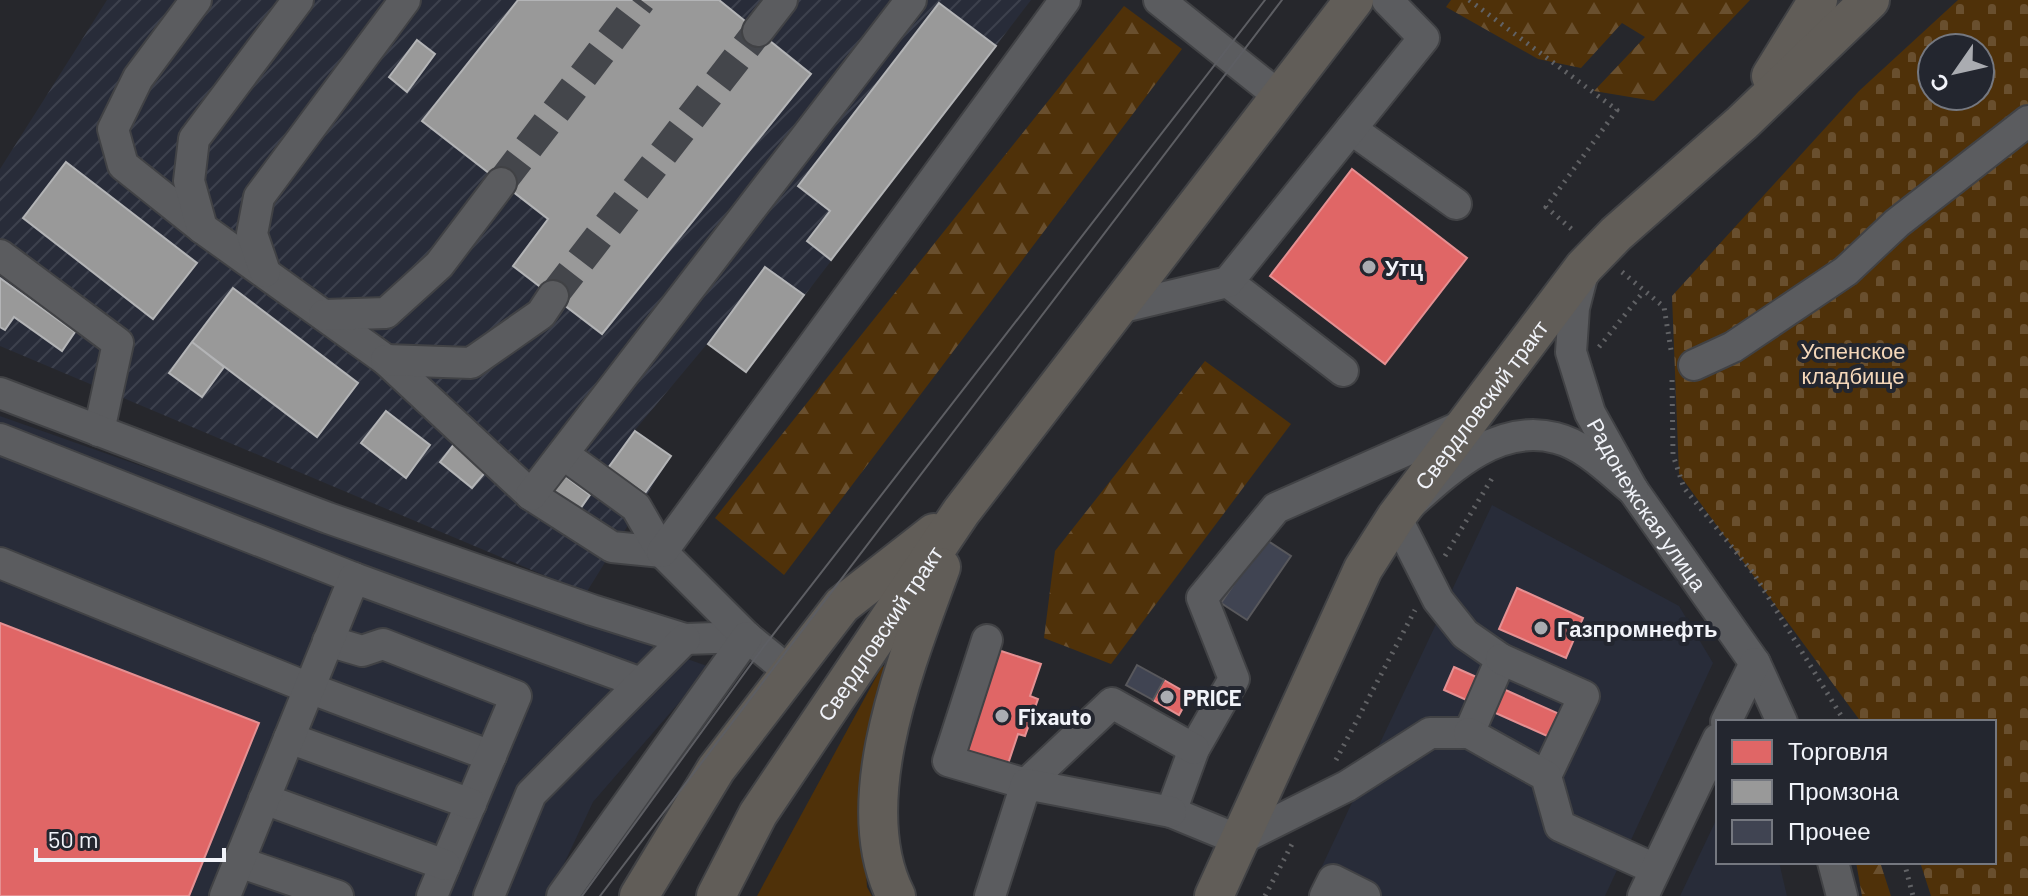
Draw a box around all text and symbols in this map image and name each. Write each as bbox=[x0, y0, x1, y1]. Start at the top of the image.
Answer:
north arrow bbox=[1916, 32, 1996, 112]
text: С bbox=[1923, 70, 1954, 98]
place label: Утц bbox=[1385, 254, 1423, 281]
marker: Утц bbox=[1360, 258, 1378, 276]
street label: Свердловский тракт bbox=[1409, 314, 1553, 494]
park label: Успенское кладбище bbox=[1800, 337, 1906, 389]
street label: Радонежская улица bbox=[1582, 413, 1713, 596]
street label: Свердловский тракт bbox=[812, 541, 948, 726]
place label: Газпромнефть bbox=[1557, 615, 1718, 642]
marker: Газпромнефть bbox=[1532, 619, 1550, 637]
place label: PRICE bbox=[1183, 684, 1242, 710]
marker: PRICE bbox=[1158, 688, 1176, 706]
place label: Fixauto bbox=[1018, 703, 1092, 729]
marker: Fixauto bbox=[993, 707, 1011, 725]
legend bbox=[1716, 720, 1996, 864]
text: Торговля bbox=[1788, 736, 1888, 765]
text: Промзона bbox=[1788, 776, 1900, 805]
scale bar bbox=[36, 812, 224, 862]
text: Прочее bbox=[1788, 816, 1871, 845]
text: 50 m bbox=[48, 824, 99, 853]

